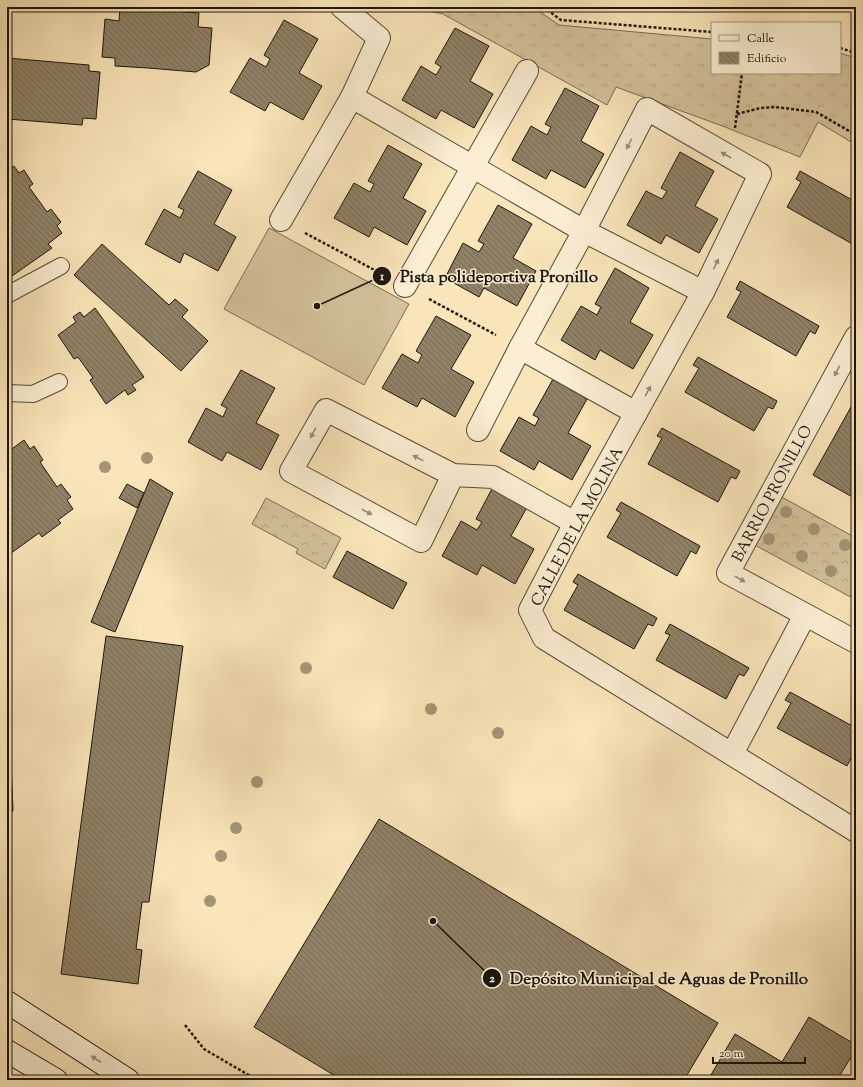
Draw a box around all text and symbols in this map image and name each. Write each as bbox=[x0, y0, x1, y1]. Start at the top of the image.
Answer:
legend bbox=[711, 22, 841, 74]
text: Calle bbox=[747, 30, 775, 48]
text: Edificio bbox=[747, 50, 787, 68]
one-way arrow bbox=[626, 138, 633, 150]
one-way arrow bbox=[720, 151, 732, 158]
one-way arrow bbox=[713, 259, 719, 270]
callout: Pista polideportiva Pronillo bbox=[372, 261, 606, 290]
text: Pista polideportiva Pronillo bbox=[400, 266, 598, 290]
text: 1 bbox=[379, 268, 385, 286]
one-way arrow bbox=[834, 366, 841, 377]
one-way arrow bbox=[645, 385, 651, 397]
street label: BARRIO PRONILLO bbox=[727, 422, 819, 567]
one-way arrow bbox=[309, 427, 316, 439]
street label: CALLE DE LA MOLINA bbox=[526, 443, 630, 611]
one-way arrow bbox=[412, 454, 424, 461]
one-way arrow bbox=[361, 509, 373, 515]
one-way arrow bbox=[734, 575, 746, 582]
callout: Depósito Municipal de Aguas de Pronillo bbox=[482, 963, 816, 992]
text: Depósito Municipal de Aguas de Pronillo bbox=[510, 968, 808, 992]
text: 2 bbox=[489, 970, 495, 988]
scale bar bbox=[713, 1039, 805, 1065]
text: 20 m bbox=[719, 1045, 744, 1063]
one-way arrow bbox=[91, 1055, 101, 1063]

